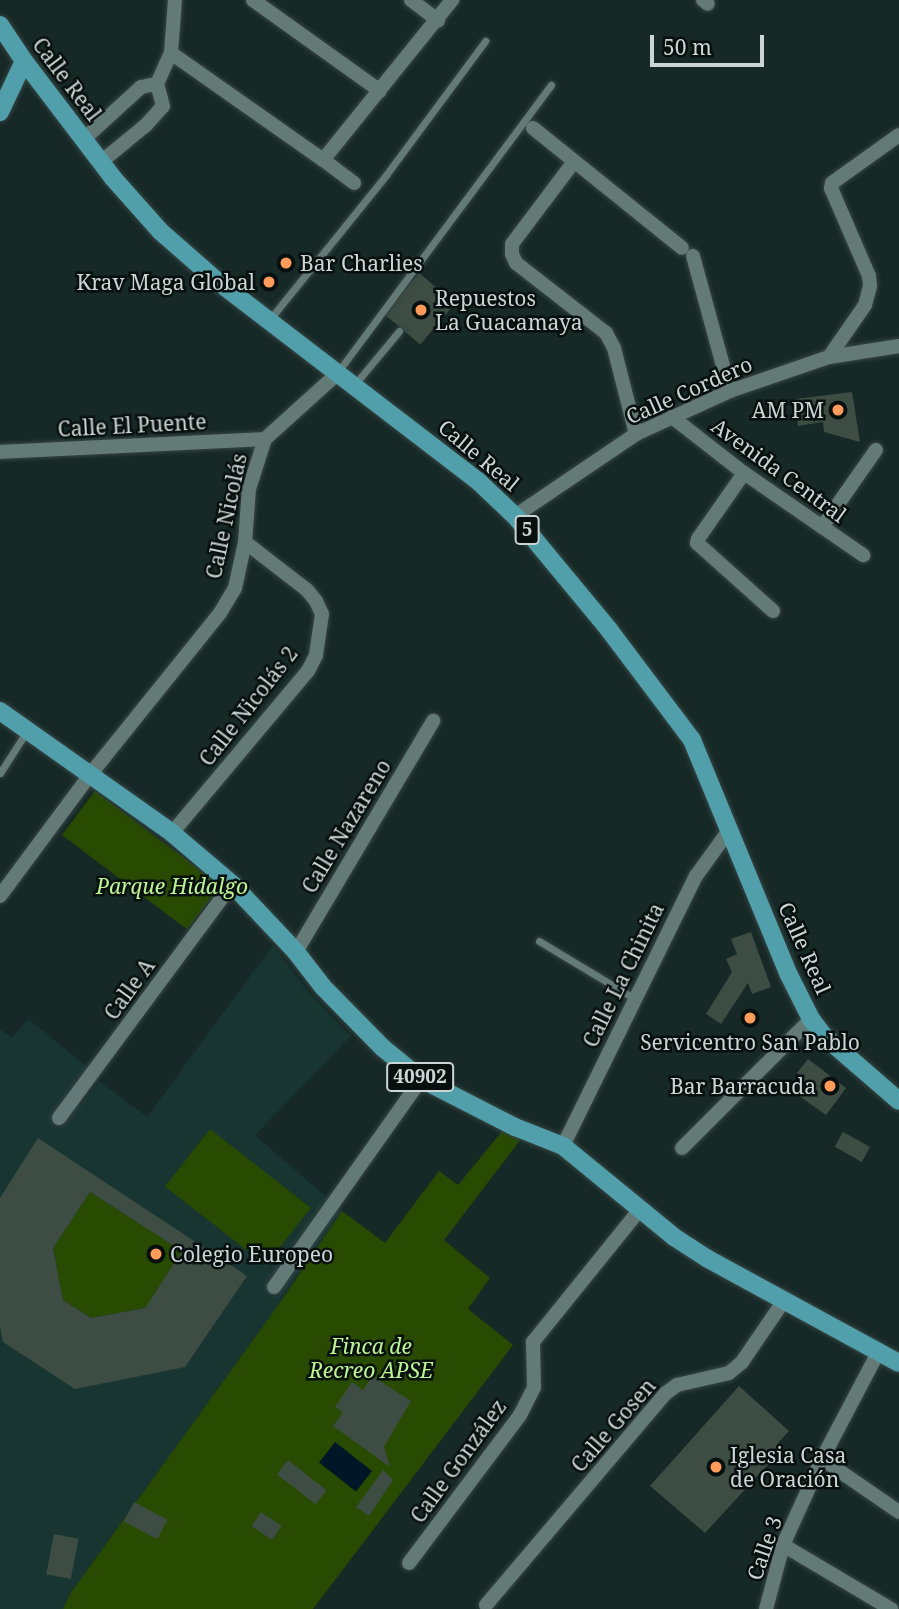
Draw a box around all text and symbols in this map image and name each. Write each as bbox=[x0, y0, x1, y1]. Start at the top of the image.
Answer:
scale bar bbox=[654, 21, 768, 65]
street label: Calle Real bbox=[28, 32, 106, 126]
text: 50 m bbox=[663, 33, 712, 61]
place label: Bar Charlies bbox=[300, 250, 423, 276]
marker: Bar Charlies bbox=[278, 255, 294, 271]
place label: Krav Maga Global bbox=[76, 269, 255, 295]
marker: Krav Maga Global bbox=[261, 274, 277, 290]
place label: Repuestos La Guacamaya bbox=[435, 285, 583, 335]
marker: Repuestos La Guacamaya bbox=[413, 302, 429, 318]
street label: Calle Cordero bbox=[622, 351, 756, 429]
place label: AM PM bbox=[752, 397, 824, 423]
marker: AM PM bbox=[830, 402, 846, 418]
street label: Calle El Puente bbox=[57, 409, 207, 441]
street label: Avenida Central bbox=[707, 413, 851, 527]
street label: Calle Real bbox=[433, 414, 525, 496]
street label: Calle Nicolás bbox=[200, 451, 252, 581]
road number: 5 bbox=[513, 514, 541, 545]
street label: Calle Nicolás 2 bbox=[194, 641, 302, 771]
street label: Calle Nazareno bbox=[296, 755, 396, 897]
park label: Parque Hidalgo bbox=[96, 873, 248, 899]
street label: Calle Real bbox=[774, 898, 836, 998]
street label: Calle La Chinita bbox=[577, 899, 669, 1051]
street label: Calle A bbox=[98, 954, 160, 1024]
marker: Servicentro San Pablo bbox=[742, 1010, 758, 1026]
place label: Servicentro San Pablo bbox=[640, 1029, 860, 1055]
road number: 40902 bbox=[385, 1062, 455, 1092]
place label: Bar Barracuda bbox=[670, 1073, 816, 1099]
marker: Bar Barracuda bbox=[822, 1078, 838, 1094]
place label: Colegio Europeo bbox=[170, 1241, 333, 1267]
marker: Colegio Europeo bbox=[148, 1246, 164, 1262]
park label: Finca de Recreo APSE bbox=[309, 1333, 433, 1383]
street label: Calle Gosen bbox=[566, 1373, 660, 1477]
street label: Calle González bbox=[405, 1394, 511, 1528]
place label: Iglesia Casa de Oración bbox=[730, 1442, 846, 1492]
marker: Iglesia Casa de Oración bbox=[708, 1459, 724, 1475]
street label: Calle 3 bbox=[741, 1513, 787, 1583]

